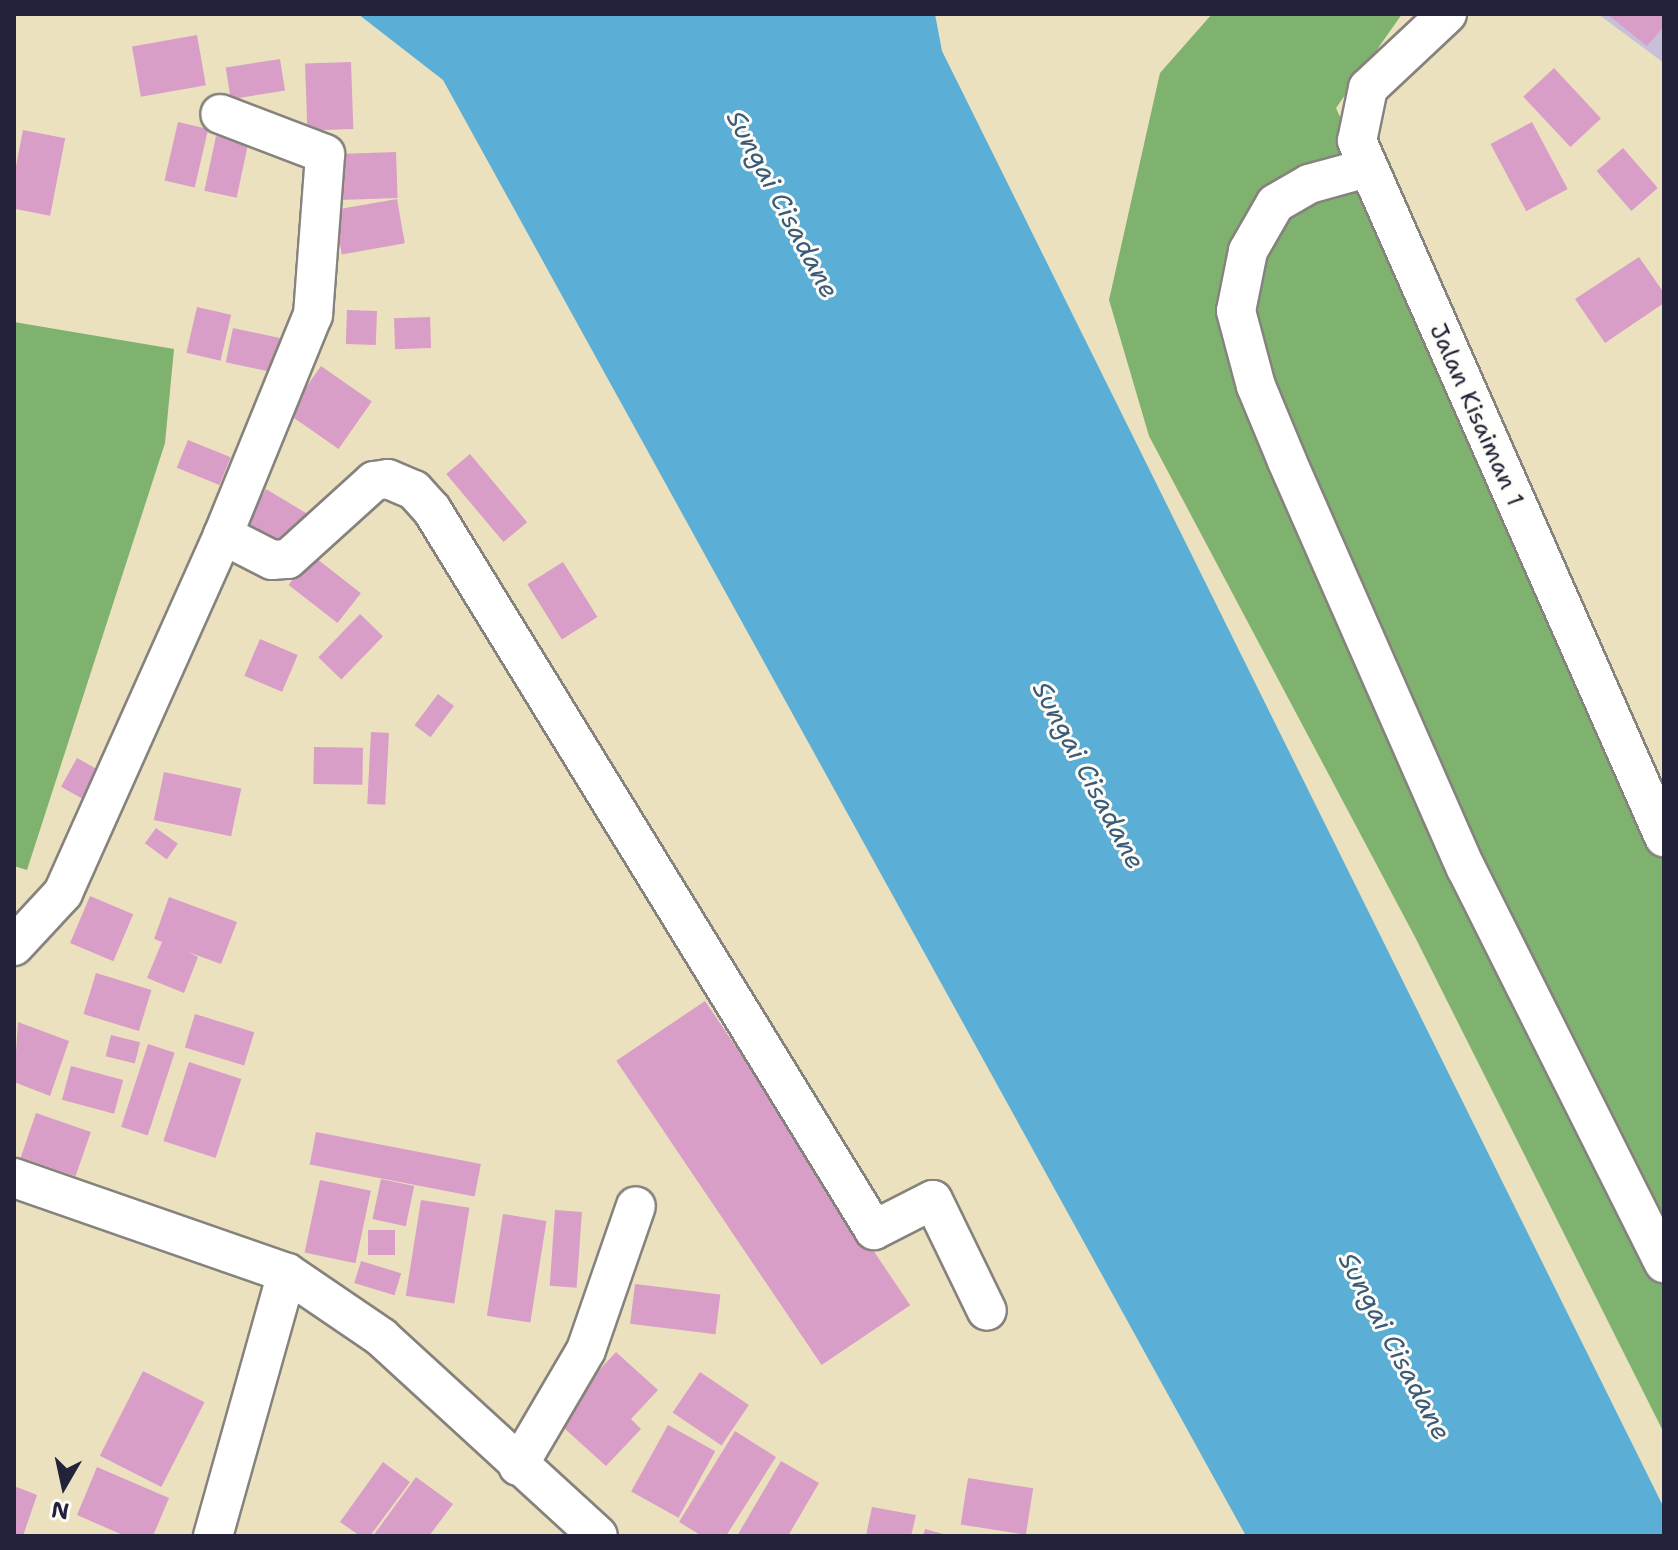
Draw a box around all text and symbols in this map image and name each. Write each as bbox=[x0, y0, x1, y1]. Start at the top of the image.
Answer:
water label: Sungai Cisadane bbox=[720, 105, 846, 303]
street label: Jalan Kisaiman 1 bbox=[1423, 319, 1529, 511]
water label: Sungai Cisadane bbox=[1026, 676, 1152, 874]
water label: Sungai Cisadane bbox=[1332, 1247, 1458, 1445]
north arrow bbox=[24, 1446, 104, 1526]
text: N bbox=[49, 1495, 71, 1526]

